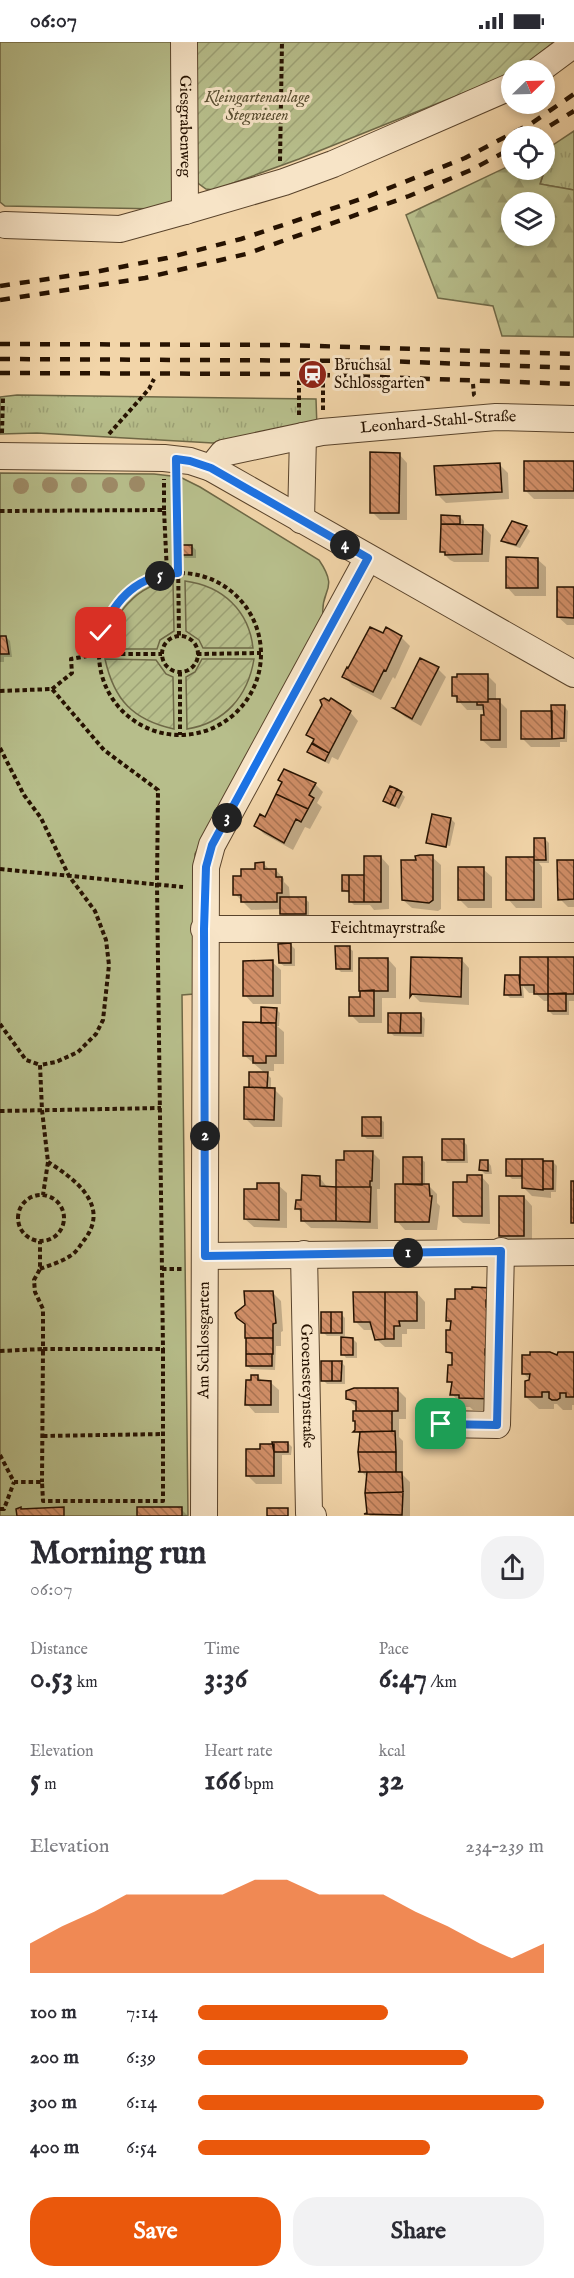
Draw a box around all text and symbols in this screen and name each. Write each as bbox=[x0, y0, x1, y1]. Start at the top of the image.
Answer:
text: 06:07 bbox=[30, 7, 77, 35]
north arrow bbox=[501, 60, 555, 114]
map controls bbox=[501, 60, 555, 246]
street label: Giesgrabenweg bbox=[174, 75, 195, 177]
park label: Kleingartenanlage Stegwiesen bbox=[203, 88, 310, 126]
button: locate bbox=[501, 126, 555, 180]
button: layers bbox=[501, 192, 555, 246]
place label: Bruchsal Schlossgarten bbox=[334, 356, 425, 394]
station icon: Bruchsal Schlossgarten bbox=[297, 359, 329, 391]
street label: Leonhard-Stahl-Straße bbox=[359, 407, 516, 439]
pin: 4 bbox=[330, 530, 360, 560]
text: 4 bbox=[341, 535, 349, 555]
pin: 5 bbox=[145, 561, 175, 591]
text: 5 bbox=[157, 566, 163, 586]
pin bbox=[75, 607, 126, 658]
icon: check bbox=[84, 616, 117, 649]
pin: 3 bbox=[212, 803, 242, 833]
text: 3 bbox=[224, 808, 230, 828]
street label: Feichtmayrstraße bbox=[331, 919, 445, 939]
pin: 2 bbox=[190, 1121, 220, 1151]
text: 2 bbox=[201, 1126, 209, 1146]
pin: 1 bbox=[393, 1238, 423, 1268]
text: 1 bbox=[405, 1243, 411, 1263]
street label: Am Schlossgarten bbox=[194, 1281, 215, 1400]
street label: Groenesteynstraße bbox=[295, 1323, 318, 1449]
pin bbox=[415, 1398, 466, 1449]
icon: arrive bbox=[424, 1407, 457, 1440]
text: Morning run bbox=[30, 1533, 206, 1575]
button: share bbox=[481, 1536, 544, 1599]
text: 06:07 bbox=[30, 1577, 73, 1602]
text: Distance bbox=[30, 1640, 88, 1660]
text: Time bbox=[204, 1640, 240, 1660]
text: Pace bbox=[379, 1640, 409, 1660]
text: 0.53 bbox=[30, 1660, 73, 1698]
text: 3:36 bbox=[204, 1660, 247, 1698]
text: 6:47 bbox=[379, 1660, 427, 1698]
text: km bbox=[73, 1673, 98, 1693]
text: /km bbox=[427, 1673, 457, 1693]
text: Elevation bbox=[30, 1742, 93, 1762]
text: Heart rate bbox=[204, 1742, 273, 1762]
text: kcal bbox=[379, 1742, 405, 1762]
text: 5 bbox=[30, 1762, 41, 1800]
text: 166 bbox=[204, 1762, 241, 1800]
text: 32 bbox=[379, 1762, 404, 1800]
text: m bbox=[41, 1775, 57, 1795]
text: bpm bbox=[241, 1775, 274, 1795]
text: Elevation bbox=[30, 1834, 109, 1859]
text: 234–239 m bbox=[465, 1834, 544, 1859]
text: 100 m bbox=[30, 2000, 77, 2025]
text: 7:14 bbox=[126, 2000, 158, 2025]
text: 200 m bbox=[30, 2045, 79, 2070]
text: 6:39 bbox=[126, 2045, 156, 2070]
text: 300 m bbox=[30, 2090, 77, 2115]
text: 6:14 bbox=[126, 2090, 157, 2115]
text: 400 m bbox=[30, 2135, 79, 2160]
text: 6:54 bbox=[126, 2135, 157, 2160]
button: Save bbox=[30, 2197, 281, 2266]
button: Share bbox=[293, 2197, 544, 2266]

